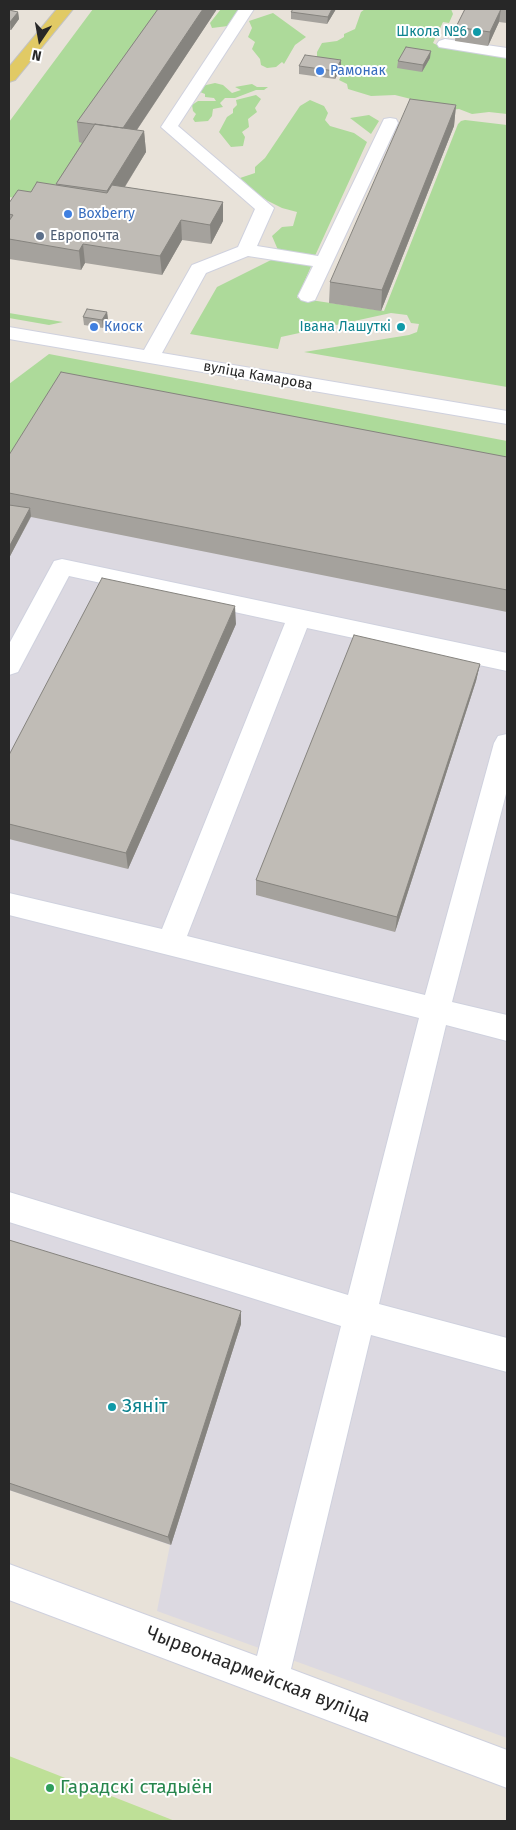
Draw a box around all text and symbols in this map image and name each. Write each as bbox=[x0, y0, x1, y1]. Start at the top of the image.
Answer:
north arrow bbox=[15, 15, 65, 65]
place label: Школа №6 bbox=[396, 24, 467, 40]
marker: Школа №6 bbox=[471, 26, 483, 38]
text: N bbox=[30, 46, 43, 64]
place label: Рамонак bbox=[330, 63, 386, 79]
marker: Рамонак bbox=[314, 65, 326, 77]
place label: Boxberry bbox=[78, 206, 135, 222]
marker: Boxberry bbox=[62, 208, 74, 220]
place label: Европочта bbox=[50, 228, 119, 244]
marker: Европочта bbox=[34, 230, 46, 242]
place label: Киоск bbox=[104, 319, 143, 335]
place label: Івана Лашуткі bbox=[299, 319, 391, 335]
marker: Киоск bbox=[88, 321, 100, 333]
marker: Івана Лашуткі bbox=[395, 321, 407, 333]
street label: вуліца Камарова bbox=[202, 358, 314, 394]
place label: Зяніт bbox=[122, 1396, 168, 1418]
marker: Зяніт bbox=[106, 1401, 118, 1413]
street label: Чырвонаармейская вуліца bbox=[143, 1622, 373, 1728]
place label: Гарадскі стадыён bbox=[60, 1777, 213, 1799]
marker: Гарадскі стадыён bbox=[44, 1782, 56, 1794]

